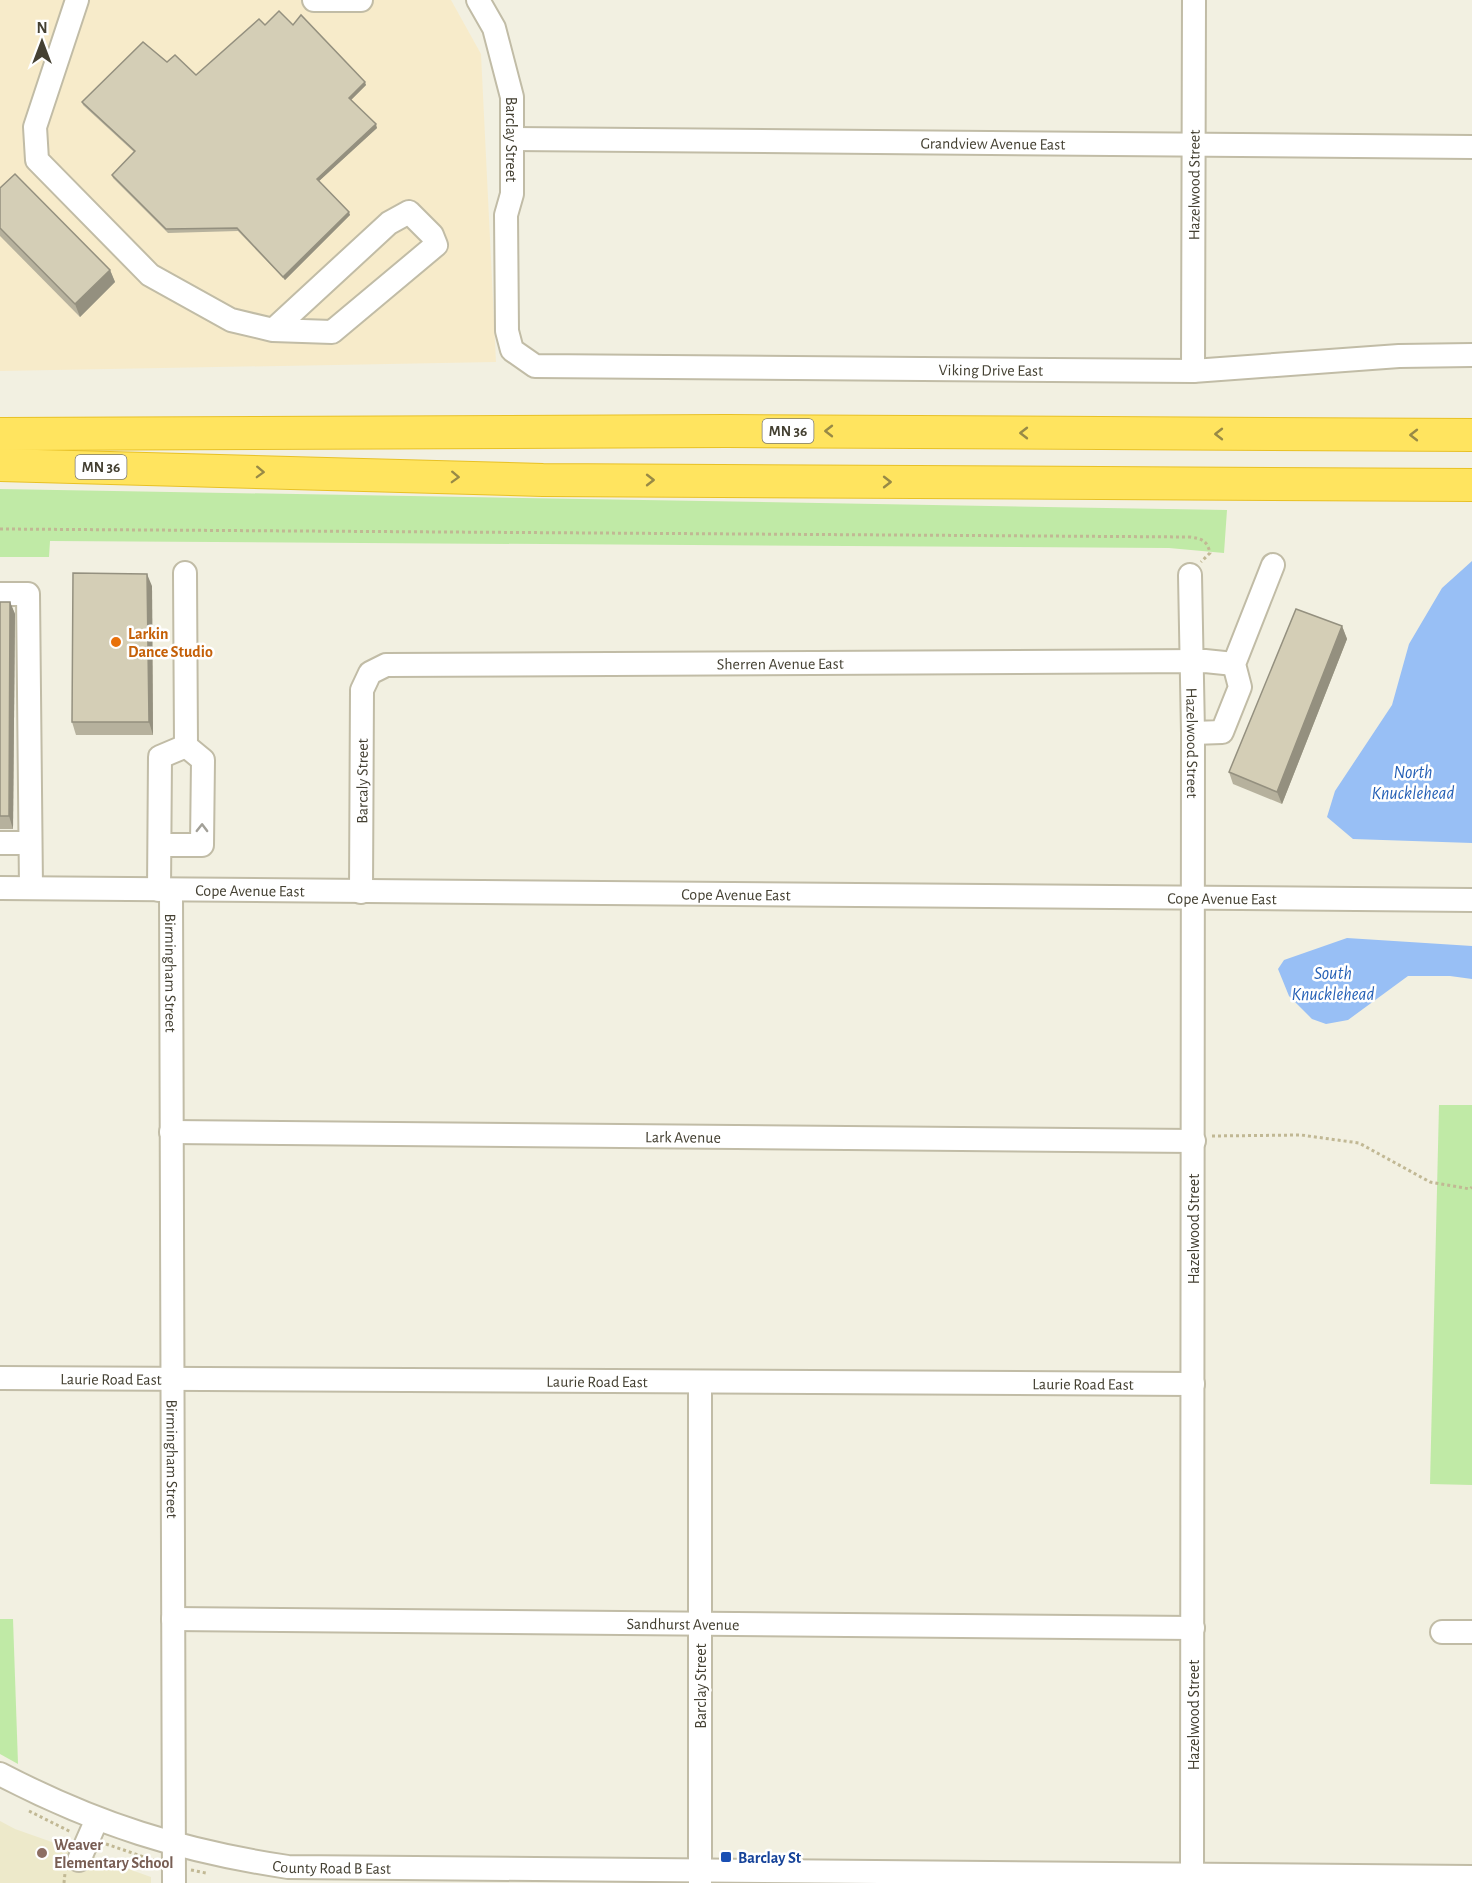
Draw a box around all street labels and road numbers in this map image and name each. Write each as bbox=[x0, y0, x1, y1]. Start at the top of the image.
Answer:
street label: Barclay Street bbox=[502, 97, 519, 182]
street label: Hazelwood Street bbox=[1186, 130, 1203, 240]
street label: Grandview Avenue East bbox=[921, 135, 1065, 153]
street label: Viking Drive East bbox=[939, 362, 1043, 379]
road number: MN 36 bbox=[762, 419, 814, 443]
road number: MN 36 bbox=[76, 455, 126, 479]
street label: Sherren Avenue East bbox=[717, 656, 844, 672]
street label: Hazelwood Street bbox=[1183, 688, 1200, 798]
street label: Barcaly Street bbox=[354, 738, 372, 824]
street label: Cope Avenue East bbox=[195, 883, 305, 899]
street label: Cope Avenue East bbox=[681, 887, 791, 903]
street label: Cope Avenue East bbox=[1167, 891, 1277, 907]
street label: Birmingham Street bbox=[162, 913, 178, 1033]
street label: Lark Avenue bbox=[645, 1129, 721, 1146]
street label: Hazelwood Street bbox=[1186, 1174, 1202, 1284]
street label: Laurie Road East bbox=[60, 1371, 162, 1388]
street label: Laurie Road East bbox=[546, 1374, 648, 1390]
street label: Laurie Road East bbox=[1032, 1376, 1134, 1393]
street label: Birmingham Street bbox=[164, 1399, 180, 1519]
street label: Sandhurst Avenue bbox=[626, 1616, 740, 1633]
street label: Barclay Street bbox=[693, 1643, 710, 1729]
street label: Hazelwood Street bbox=[1186, 1660, 1202, 1770]
street label: County Road B East bbox=[271, 1858, 391, 1877]

